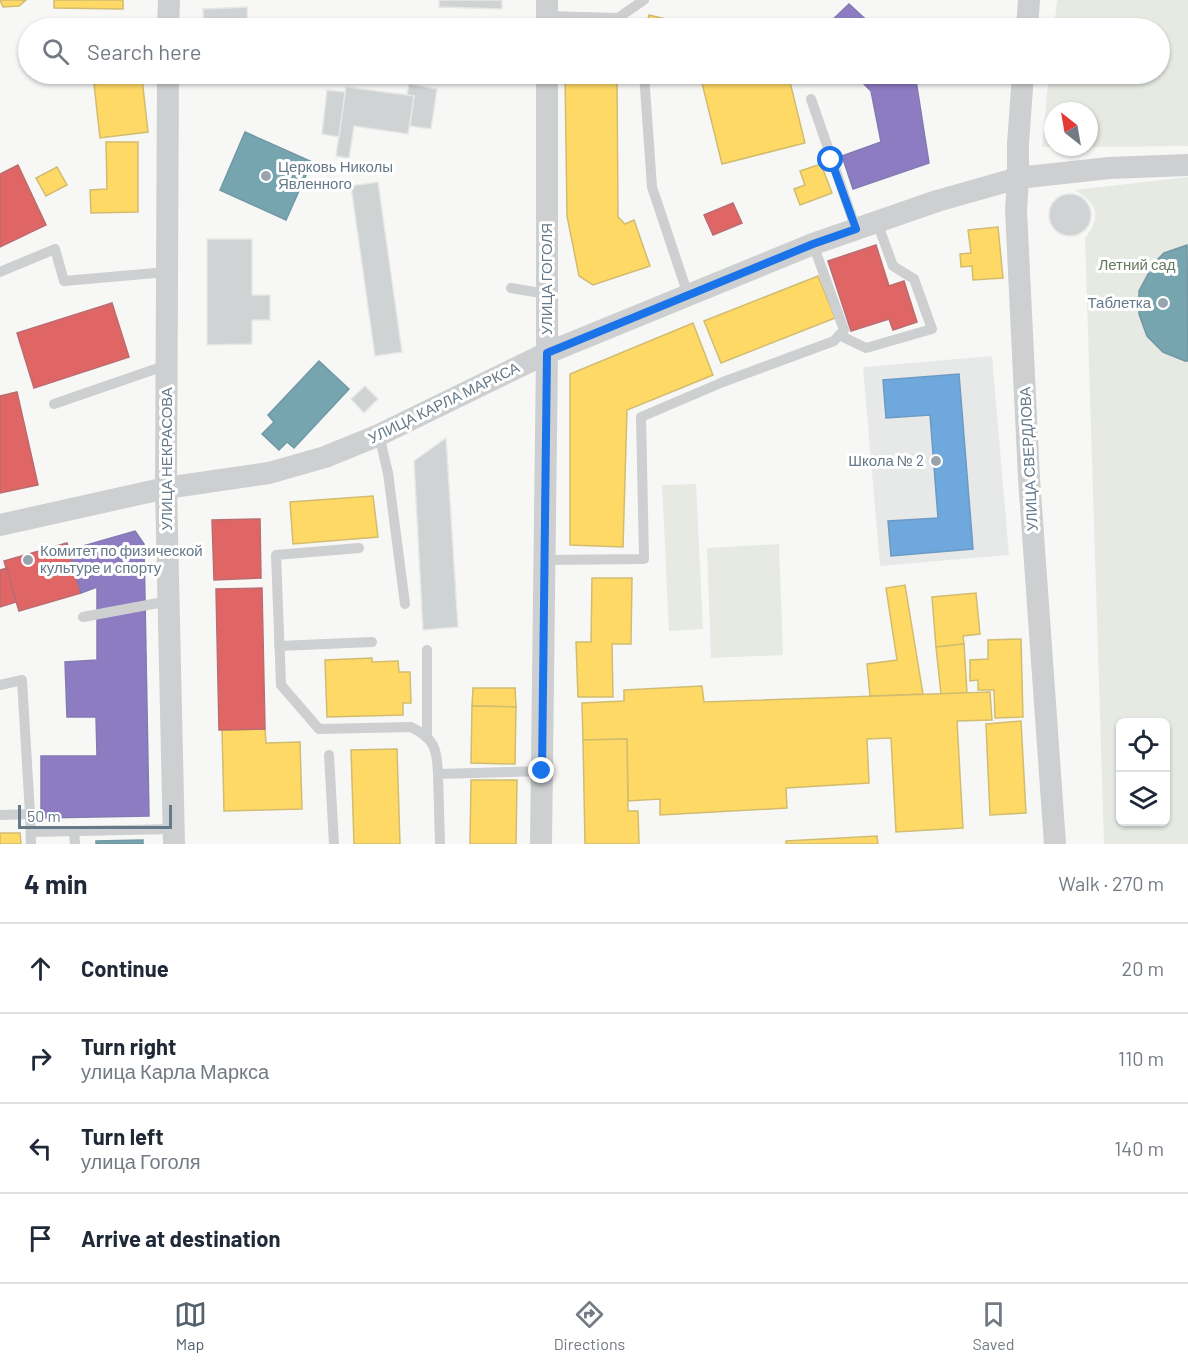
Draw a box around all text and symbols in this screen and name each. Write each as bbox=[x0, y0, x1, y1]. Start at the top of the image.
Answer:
search box bbox=[18, 18, 1170, 84]
icon: search bbox=[39, 35, 72, 68]
text: Search here bbox=[87, 38, 201, 64]
north arrow bbox=[1044, 102, 1098, 156]
route start bbox=[817, 146, 843, 172]
place label: Церковь Николы Явленного bbox=[278, 157, 393, 192]
marker: Церковь Николы Явленного bbox=[259, 169, 273, 183]
street label: УЛИЦА ГОГОЛЯ bbox=[537, 223, 555, 335]
park label: Летний сад bbox=[1098, 255, 1176, 273]
place label: Таблетка bbox=[1088, 293, 1152, 311]
marker: Таблетка bbox=[1156, 296, 1170, 310]
street label: УЛИЦА КАРЛА МАРКСА bbox=[365, 358, 522, 447]
street label: УЛИЦА СВЕРДЛОВА bbox=[1015, 386, 1041, 532]
street label: УЛИЦА НЕКРАСОВА bbox=[157, 387, 175, 531]
place label: Школа № 2 bbox=[848, 451, 924, 469]
marker: Школа № 2 bbox=[929, 454, 943, 468]
place label: Комитет по физической культуре и спорту bbox=[40, 541, 203, 576]
marker: Комитет по физической культуре и спорту bbox=[21, 553, 35, 567]
map controls bbox=[1116, 718, 1170, 826]
button: locate bbox=[1116, 718, 1170, 772]
route end bbox=[528, 757, 554, 783]
button: layers bbox=[1116, 772, 1170, 826]
scale bar bbox=[18, 802, 172, 830]
text: 50 m bbox=[27, 806, 61, 825]
text: 4 min bbox=[24, 868, 88, 899]
text: Walk · 270 m bbox=[1058, 871, 1164, 895]
icon: ahead bbox=[24, 952, 57, 985]
text: Continue bbox=[81, 955, 169, 981]
text: 20 m bbox=[1121, 956, 1164, 980]
text: Turn right bbox=[81, 1033, 176, 1059]
icon: right bbox=[24, 1042, 57, 1075]
text: 110 m bbox=[1118, 1046, 1164, 1070]
text: улица Карла Маркса bbox=[81, 1059, 269, 1083]
text: Turn left bbox=[81, 1123, 164, 1149]
icon: left bbox=[24, 1132, 57, 1165]
text: 140 m bbox=[1114, 1136, 1164, 1160]
text: улица Гоголя bbox=[81, 1149, 201, 1173]
icon: arrive bbox=[24, 1222, 57, 1255]
text: Arrive at destination bbox=[81, 1225, 280, 1251]
tab: Map bbox=[174, 1298, 207, 1353]
tab: Directions bbox=[554, 1298, 625, 1353]
tab: Saved bbox=[972, 1298, 1014, 1353]

